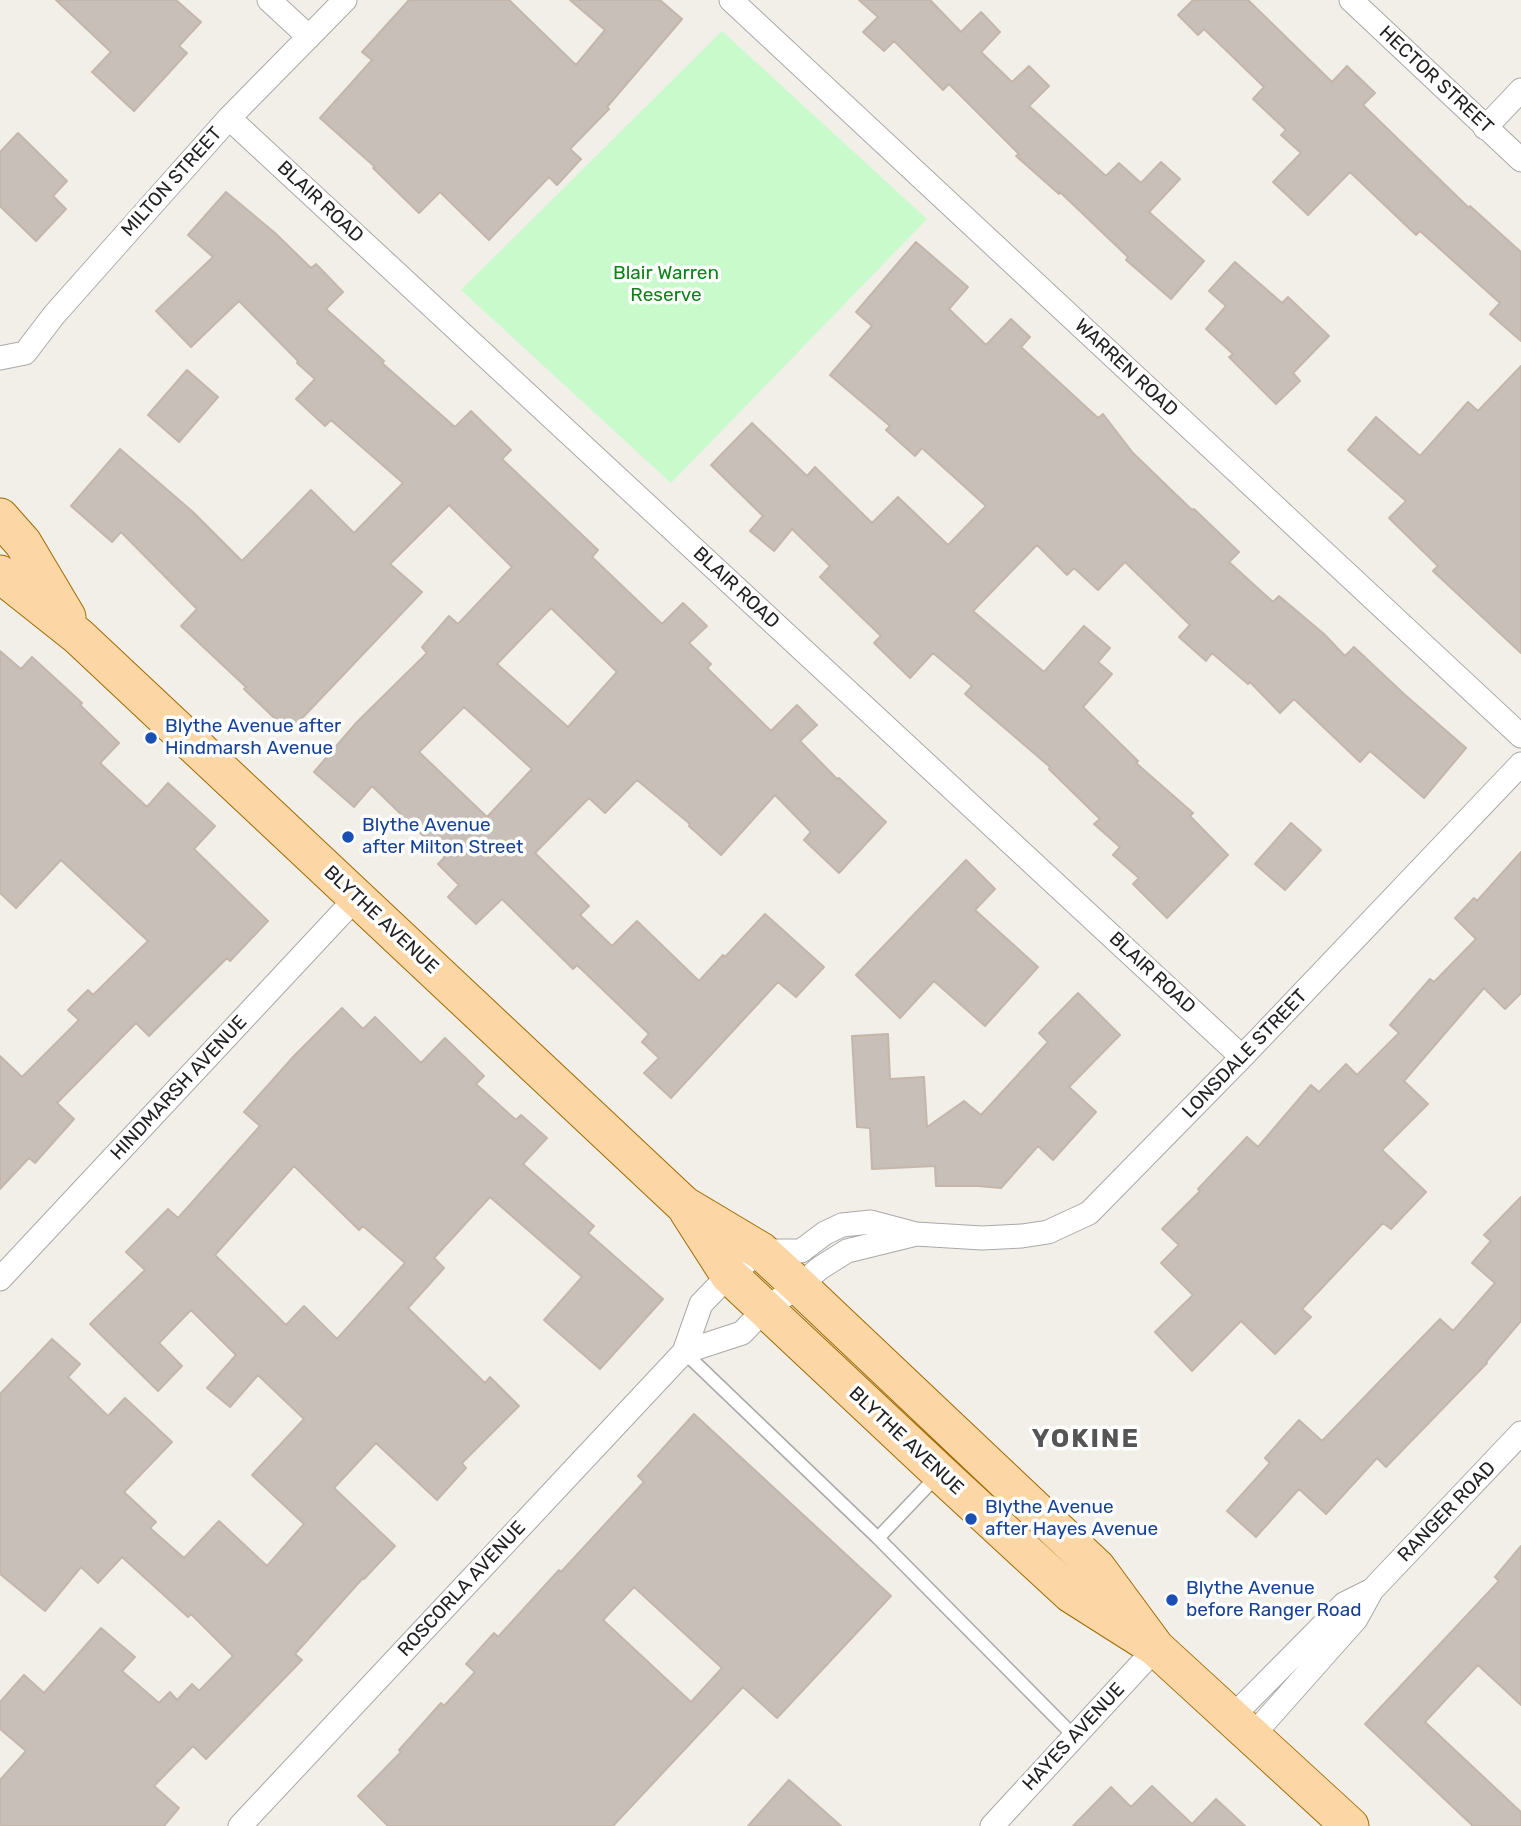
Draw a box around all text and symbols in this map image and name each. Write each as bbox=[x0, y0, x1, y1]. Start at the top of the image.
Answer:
street label: HECTOR STREET bbox=[1374, 21, 1498, 139]
street label: MILTON STREET bbox=[117, 123, 227, 241]
street label: BLAIR ROAD bbox=[272, 156, 368, 248]
park label: Blair Warren Reserve bbox=[613, 263, 719, 307]
street label: WARREN ROAD bbox=[1070, 314, 1182, 422]
street label: BLAIR ROAD bbox=[688, 542, 784, 634]
place label: Blythe Avenue after Hindmarsh Avenue bbox=[165, 716, 341, 760]
marker: Blythe Avenue after Hindmarsh Avenue bbox=[143, 730, 159, 746]
place label: Blythe Avenue after Milton Street bbox=[362, 815, 523, 859]
marker: Blythe Avenue after Milton Street bbox=[340, 829, 356, 845]
street label: BLYTHE AVENUE bbox=[319, 861, 443, 979]
street label: BLAIR ROAD bbox=[1104, 927, 1200, 1019]
street label: LONSDALE STREET bbox=[1178, 985, 1312, 1123]
street label: HINDMARSH AVENUE bbox=[106, 1011, 252, 1165]
street label: BLYTHE AVENUE bbox=[844, 1382, 968, 1500]
district label: YOKINE bbox=[1033, 1423, 1139, 1455]
street label: RANGER ROAD bbox=[1393, 1457, 1501, 1567]
place label: Blythe Avenue after Hayes Avenue bbox=[985, 1497, 1158, 1541]
marker: Blythe Avenue after Hayes Avenue bbox=[963, 1511, 979, 1527]
street label: ROSCORLA AVENUE bbox=[393, 1517, 531, 1661]
place label: Blythe Avenue before Ranger Road bbox=[1186, 1578, 1362, 1622]
marker: Blythe Avenue before Ranger Road bbox=[1164, 1592, 1180, 1608]
street label: HAYES AVENUE bbox=[1018, 1678, 1130, 1796]

